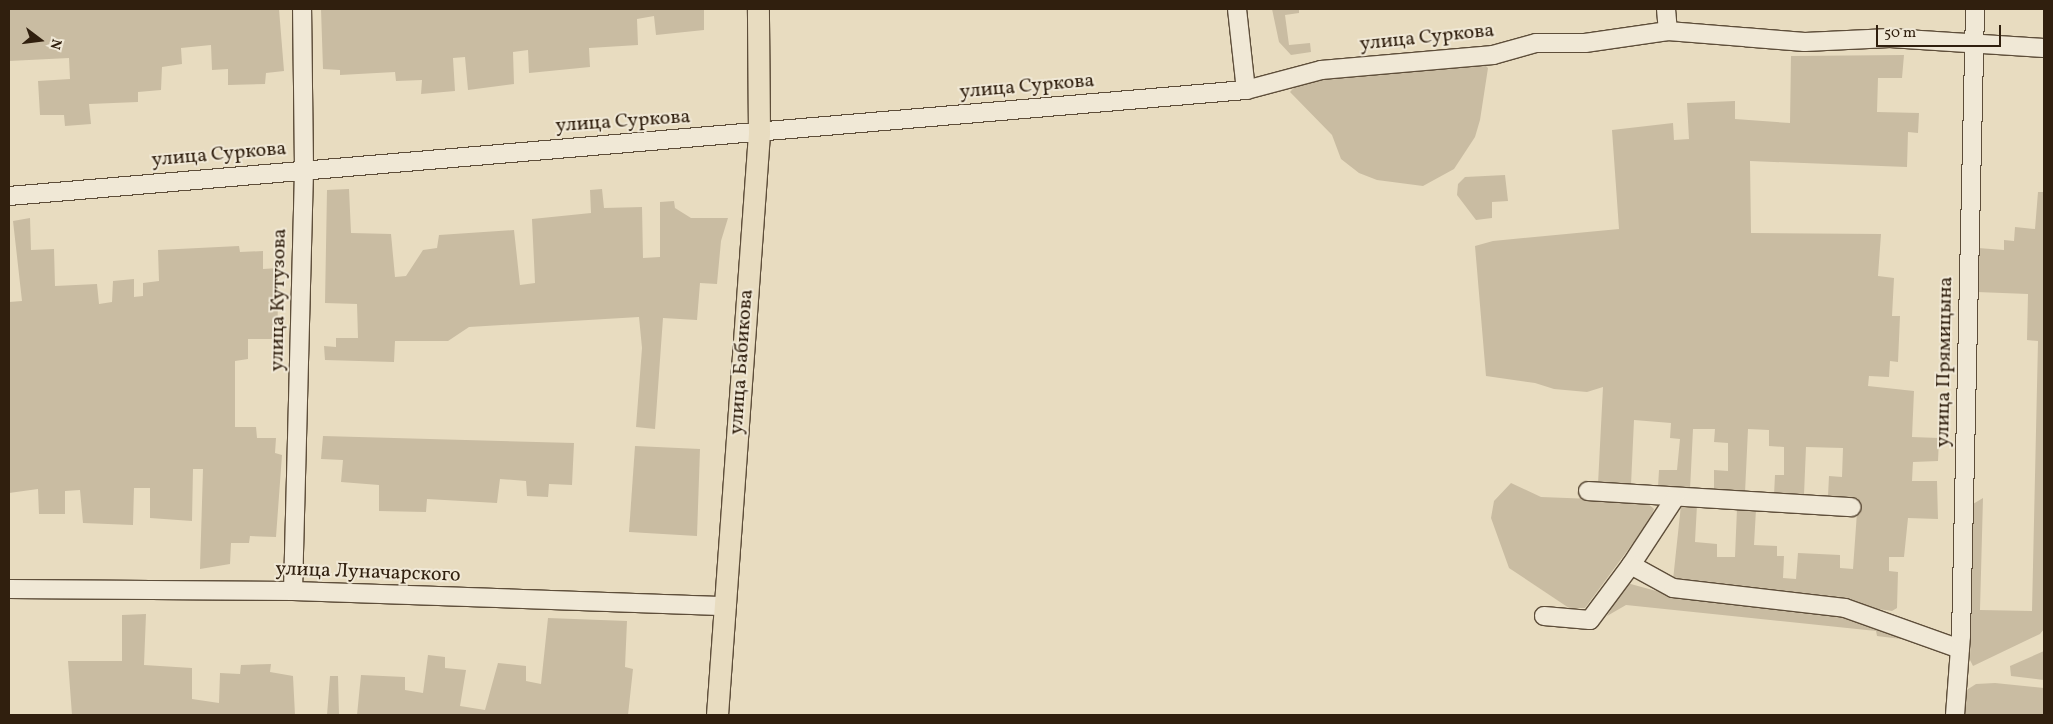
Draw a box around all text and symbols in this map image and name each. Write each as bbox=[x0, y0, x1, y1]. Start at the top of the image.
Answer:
north arrow bbox=[15, 15, 65, 65]
scale bar bbox=[1878, 15, 2003, 47]
street label: улица Суркова bbox=[1358, 19, 1496, 57]
text: 50 m bbox=[1884, 23, 1916, 44]
text: N bbox=[44, 37, 65, 51]
street label: улица Суркова bbox=[959, 69, 1095, 105]
street label: улица Суркова bbox=[555, 105, 691, 139]
street label: улица Суркова bbox=[151, 137, 287, 173]
street label: улица Кутузова bbox=[266, 228, 292, 372]
street label: улица Прямицына bbox=[1932, 276, 1958, 448]
street label: улица Бабикова bbox=[725, 288, 759, 436]
street label: улица Луначарского bbox=[275, 558, 461, 588]

